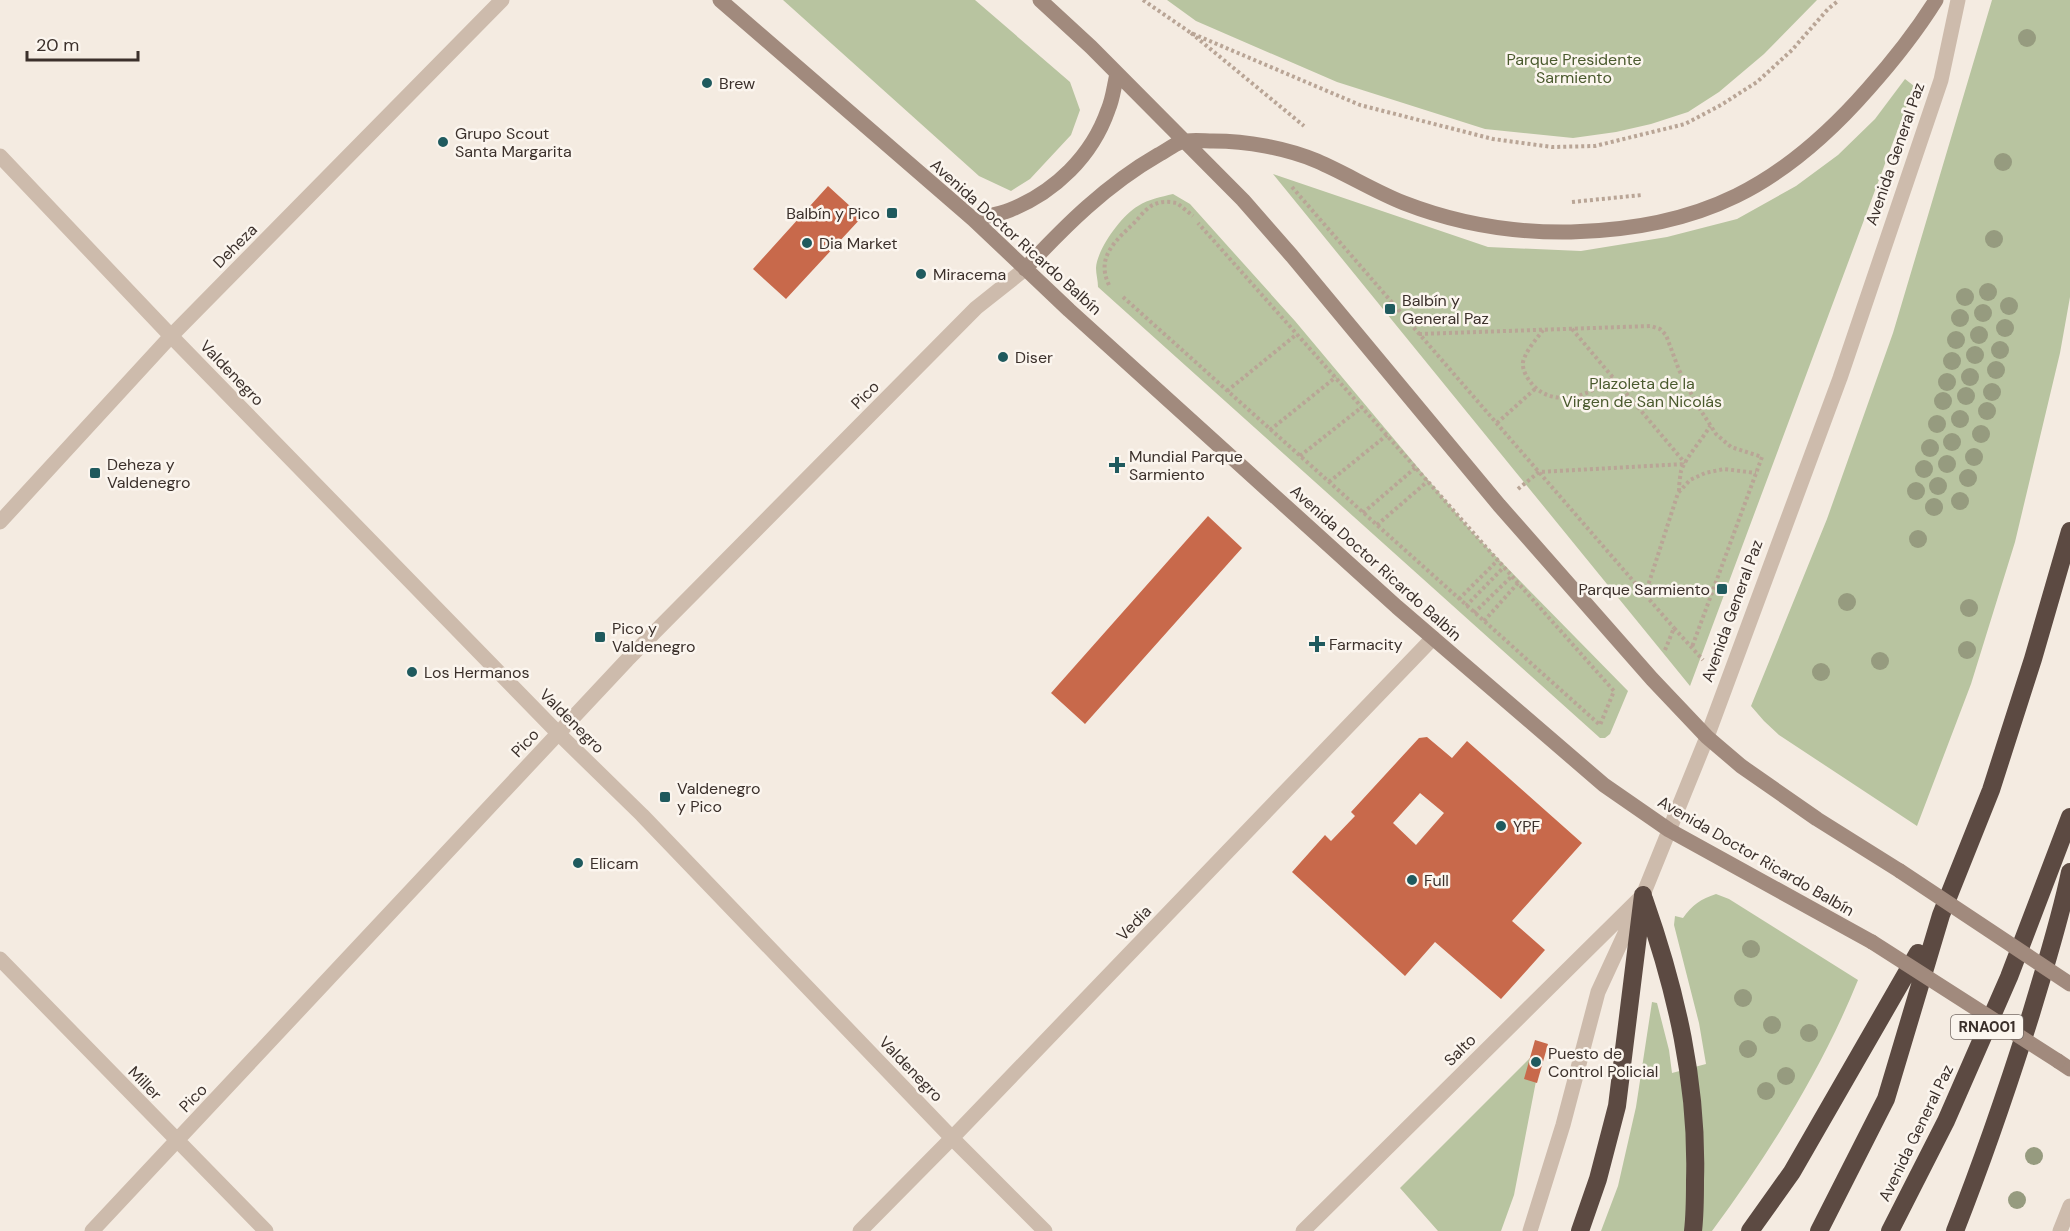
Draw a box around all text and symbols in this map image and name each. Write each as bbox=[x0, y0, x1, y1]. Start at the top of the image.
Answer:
scale bar bbox=[27, 24, 138, 62]
text: 20 m bbox=[36, 33, 79, 57]
park label: Parque Presidente Sarmiento bbox=[1506, 49, 1642, 88]
place label: Brew bbox=[719, 73, 755, 94]
marker: Brew bbox=[700, 76, 714, 90]
street label: Avenida General Paz bbox=[1861, 80, 1929, 228]
place label: Grupo Scout Santa Margarita bbox=[455, 123, 572, 162]
marker: Grupo Scout Santa Margarita bbox=[436, 135, 450, 149]
street label: Avenida Doctor Ricardo Balbín bbox=[926, 154, 1106, 320]
place label: Balbín y Pico bbox=[786, 203, 880, 224]
marker: Balbín y Pico bbox=[885, 206, 899, 220]
street label: Deheza bbox=[208, 219, 262, 273]
place label: Dia Market bbox=[819, 233, 897, 254]
marker: Dia Market bbox=[800, 236, 814, 250]
place label: Miracema bbox=[933, 264, 1006, 285]
marker: Miracema bbox=[914, 267, 928, 281]
place label: Balbín y General Paz bbox=[1402, 290, 1489, 329]
marker: Balbín y General Paz bbox=[1383, 302, 1397, 316]
street label: Valdenegro bbox=[195, 336, 269, 410]
place label: Diser bbox=[1015, 347, 1053, 368]
marker: Diser bbox=[996, 350, 1010, 364]
park label: Plazoleta de la Virgen de San Nicolás bbox=[1562, 373, 1722, 412]
street label: Pico bbox=[846, 376, 884, 414]
place label: Mundial Parque Sarmiento bbox=[1129, 446, 1243, 485]
place label: Deheza y Valdenegro bbox=[107, 454, 190, 493]
marker: Mundial Parque Sarmiento bbox=[1110, 458, 1124, 472]
marker: Deheza y Valdenegro bbox=[88, 466, 102, 480]
street label: Avenida Doctor Ricardo Balbín bbox=[1286, 480, 1466, 646]
street label: Avenida General Paz bbox=[1697, 537, 1767, 685]
place label: Parque Sarmiento bbox=[1578, 579, 1710, 600]
marker: Parque Sarmiento bbox=[1715, 582, 1729, 596]
place label: Pico y Valdenegro bbox=[612, 618, 695, 657]
marker: Pico y Valdenegro bbox=[593, 630, 607, 644]
place label: Farmacity bbox=[1329, 634, 1403, 655]
marker: Farmacity bbox=[1310, 637, 1324, 651]
place label: Los Hermanos bbox=[424, 662, 529, 683]
marker: Los Hermanos bbox=[405, 665, 419, 679]
street label: Valdenegro bbox=[535, 684, 609, 758]
street label: Pico bbox=[506, 724, 544, 762]
place label: Valdenegro y Pico bbox=[677, 778, 760, 817]
marker: Valdenegro y Pico bbox=[658, 790, 672, 804]
street label: Avenida Doctor Ricardo Balbín bbox=[1654, 791, 1858, 921]
place label: YPF bbox=[1513, 816, 1541, 837]
marker: YPF bbox=[1494, 819, 1508, 833]
place label: Elicam bbox=[590, 853, 639, 874]
marker: Elicam bbox=[571, 856, 585, 870]
place label: Full bbox=[1424, 870, 1449, 891]
marker: Full bbox=[1405, 873, 1419, 887]
street label: Vedia bbox=[1112, 901, 1156, 945]
road number: RNA001 bbox=[1951, 1015, 2023, 1039]
street label: Salto bbox=[1439, 1029, 1481, 1071]
street label: Valdenegro bbox=[874, 1032, 948, 1106]
place label: Puesto de Control Policial bbox=[1548, 1043, 1658, 1082]
marker: Puesto de Control Policial bbox=[1529, 1055, 1543, 1069]
street label: Avenida General Paz bbox=[1874, 1061, 1958, 1205]
street label: Miller bbox=[124, 1062, 166, 1105]
street label: Pico bbox=[174, 1079, 212, 1117]

